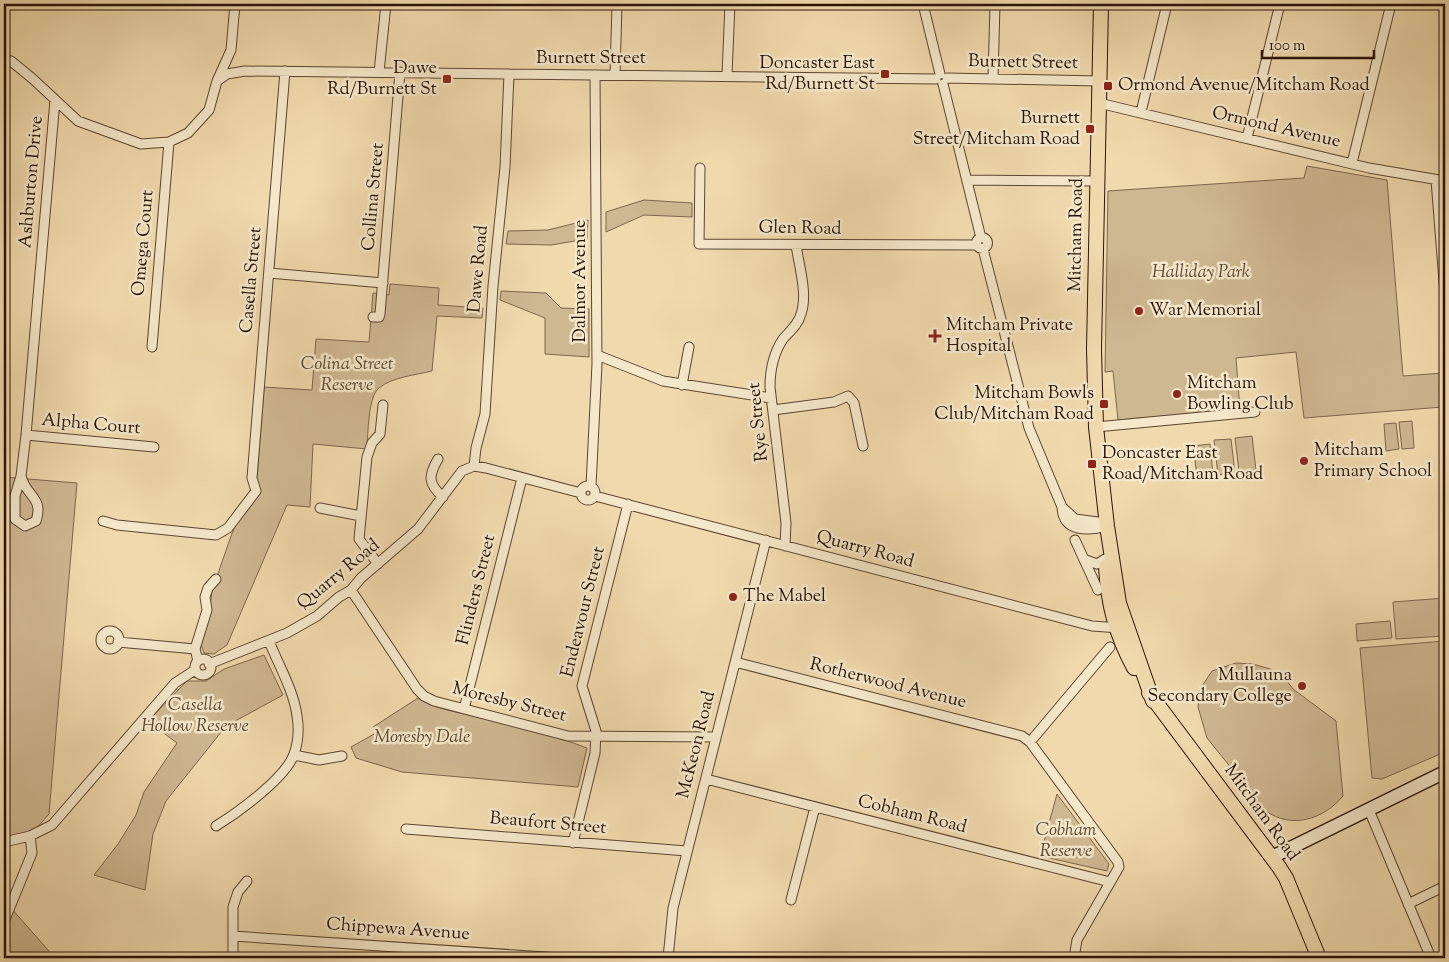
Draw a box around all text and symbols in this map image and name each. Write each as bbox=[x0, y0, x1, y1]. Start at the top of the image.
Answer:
scale bar bbox=[1262, 28, 1374, 60]
text: 100 m bbox=[1269, 36, 1306, 57]
street label: Burnett Street bbox=[536, 46, 646, 72]
street label: Burnett Street bbox=[968, 49, 1078, 77]
place label: Doncaster East Rd/Burnett St bbox=[759, 51, 875, 98]
place label: Dawe Rd/Burnett St bbox=[327, 56, 437, 103]
marker: Doncaster East Rd/Burnett St bbox=[879, 68, 891, 80]
marker: Dawe Rd/Burnett St bbox=[441, 73, 453, 85]
place label: Ormond Avenue/Mitcham Road bbox=[1118, 73, 1370, 99]
marker: Ormond Avenue/Mitcham Road bbox=[1102, 80, 1114, 92]
street label: Ormond Avenue bbox=[1209, 101, 1343, 155]
place label: Burnett Street/Mitcham Road bbox=[913, 106, 1080, 153]
street label: Ashburton Drive bbox=[13, 115, 51, 249]
marker: Burnett Street/Mitcham Road bbox=[1084, 123, 1096, 135]
street label: Collina Street bbox=[356, 142, 392, 252]
street label: Mitcham Road bbox=[1063, 178, 1091, 292]
street label: Omega Court bbox=[126, 189, 162, 297]
street label: Glen Road bbox=[758, 215, 842, 243]
street label: Dalmor Avenue bbox=[568, 220, 594, 342]
street label: Dawe Road bbox=[462, 224, 496, 314]
street label: Casella Street bbox=[234, 226, 270, 334]
park label: Halliday Park bbox=[1152, 260, 1250, 286]
place label: War Memorial bbox=[1149, 298, 1261, 324]
marker: War Memorial bbox=[1133, 305, 1145, 317]
place label: Mitcham Private Hospital bbox=[946, 313, 1073, 360]
marker: Mitcham Private Hospital bbox=[928, 329, 942, 343]
park label: Colina Street Reserve bbox=[301, 352, 394, 399]
place label: Mitcham Bowling Club bbox=[1187, 371, 1294, 418]
street label: Rye Street bbox=[742, 381, 776, 463]
place label: Mitcham Bowls Club/Mitcham Road bbox=[934, 381, 1094, 428]
marker: Mitcham Bowling Club bbox=[1171, 388, 1183, 400]
marker: Mitcham Bowls Club/Mitcham Road bbox=[1098, 398, 1110, 410]
street label: Alpha Court bbox=[40, 408, 142, 442]
place label: Mitcham Primary School bbox=[1314, 438, 1432, 485]
place label: Doncaster East Road/Mitcham Road bbox=[1102, 441, 1263, 488]
marker: Mitcham Primary School bbox=[1298, 455, 1310, 467]
marker: Doncaster East Road/Mitcham Road bbox=[1086, 458, 1098, 470]
street label: Quarry Road bbox=[813, 524, 917, 576]
street label: Flinders Street bbox=[451, 532, 503, 648]
street label: Quarry Road bbox=[292, 533, 386, 617]
street label: Endeavour Street bbox=[555, 544, 613, 680]
place label: The Mabel bbox=[743, 584, 826, 610]
marker: The Mabel bbox=[727, 591, 739, 603]
street label: Rotherwood Avenue bbox=[807, 652, 969, 716]
place label: Mullauna Secondary College bbox=[1148, 663, 1292, 710]
street label: Moresby Street bbox=[449, 676, 569, 730]
marker: Mullauna Secondary College bbox=[1296, 680, 1308, 692]
street label: McKeon Road bbox=[671, 689, 723, 801]
park label: Casella Hollow Reserve bbox=[141, 693, 249, 740]
park label: Moresby Dale bbox=[374, 725, 470, 751]
street label: Mitcham Road bbox=[1217, 759, 1305, 867]
street label: Cobham Road bbox=[855, 789, 969, 841]
street label: Beaufort Street bbox=[489, 806, 607, 842]
park label: Cobham Reserve bbox=[1035, 818, 1097, 865]
street label: Chippewa Avenue bbox=[325, 912, 471, 948]

